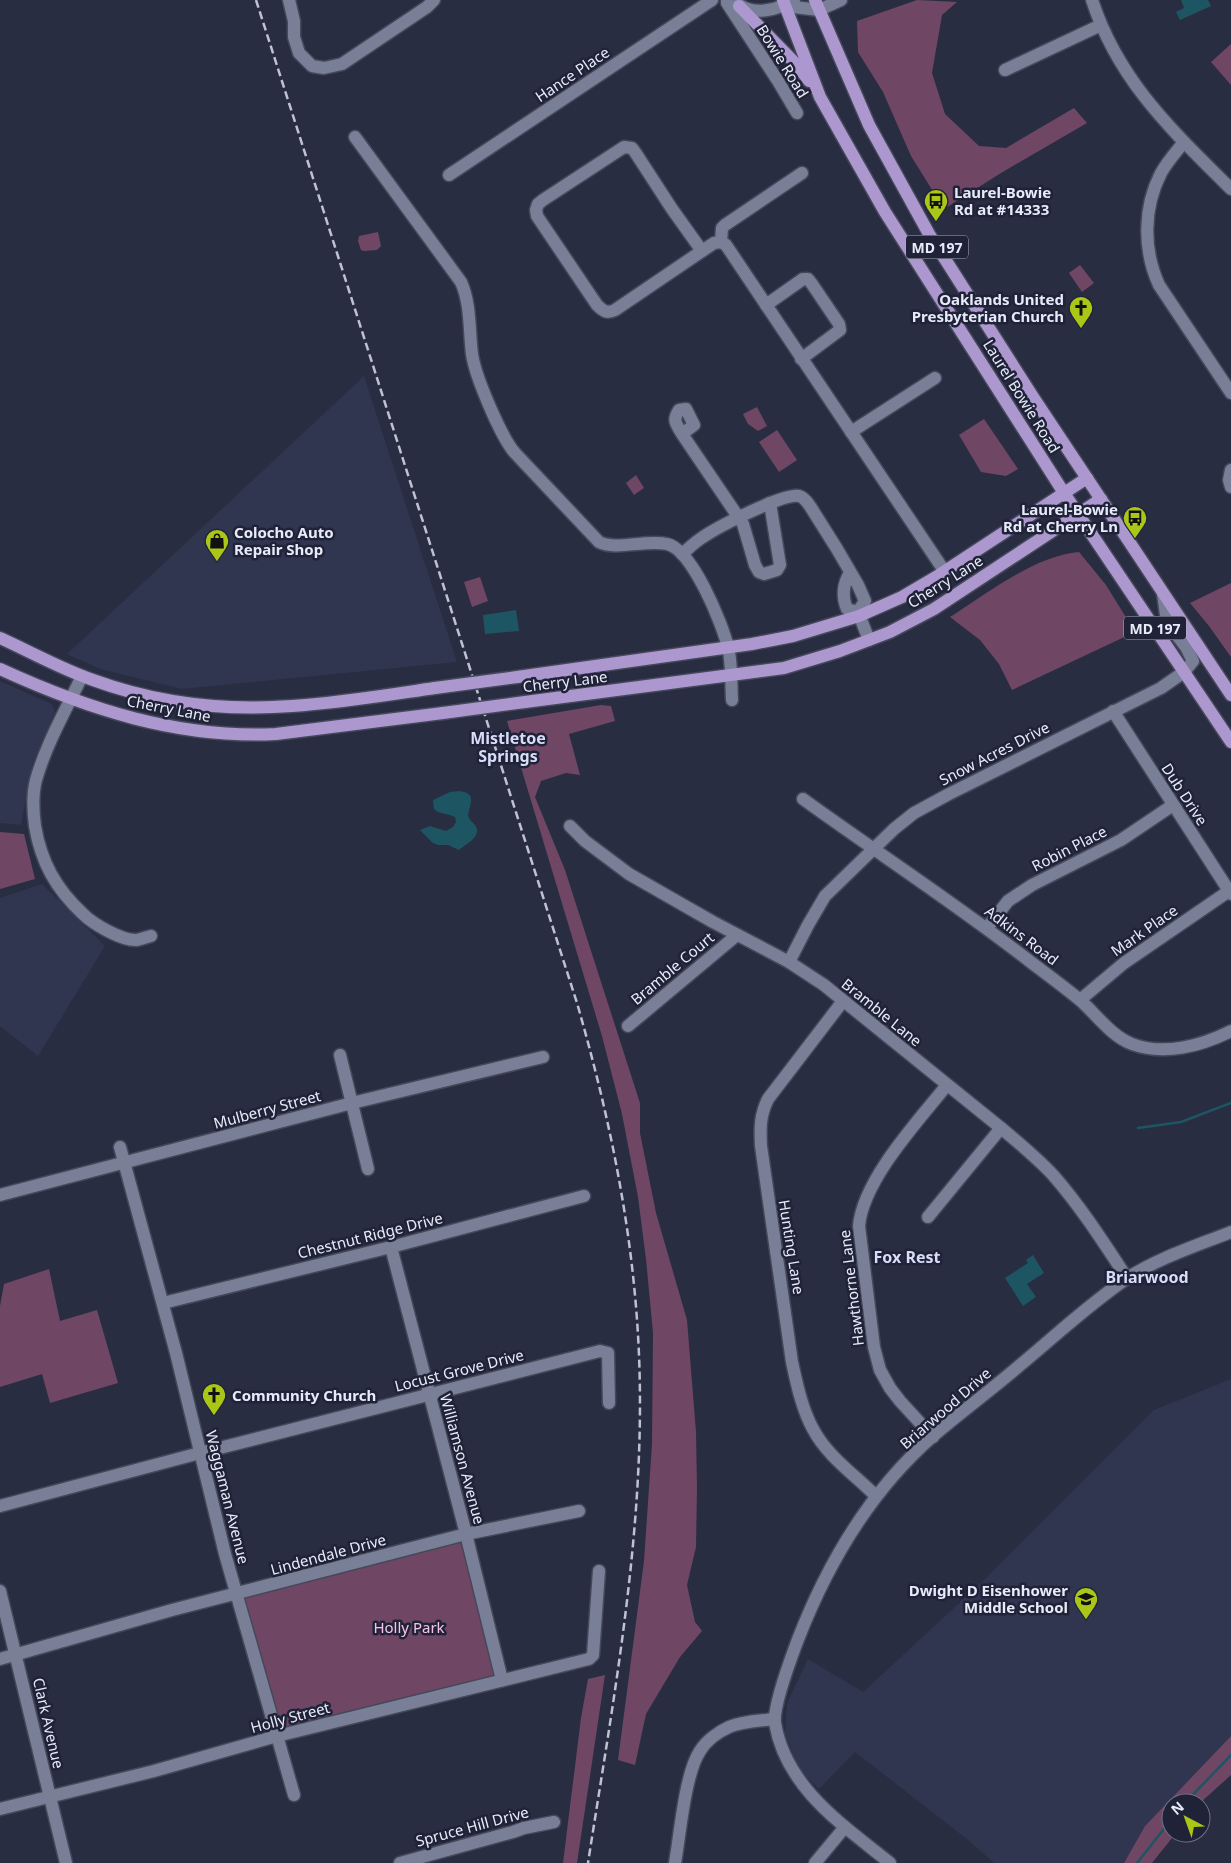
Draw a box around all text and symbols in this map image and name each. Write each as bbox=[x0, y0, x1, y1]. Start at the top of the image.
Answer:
street label: Bowie Road bbox=[753, 21, 813, 101]
street label: Hance Place bbox=[531, 42, 613, 106]
place label: Laurel-Bowie Rd at #14333 bbox=[954, 182, 1051, 219]
bus stop icon: Laurel-Bowie Rd at #14333 bbox=[923, 188, 949, 222]
road number: MD 197 bbox=[906, 236, 968, 258]
place label: Oaklands United Presbyterian Church bbox=[912, 289, 1064, 326]
church icon: Oaklands United Presbyterian Church bbox=[1068, 295, 1094, 329]
street label: Laurel Bowie Road bbox=[979, 335, 1065, 457]
place label: Laurel-Bowie Rd at Cherry Ln bbox=[1003, 499, 1118, 536]
bus stop icon: Laurel-Bowie Rd at Cherry Ln bbox=[1122, 505, 1148, 539]
place label: Colocho Auto Repair Shop bbox=[234, 522, 334, 559]
shop icon: Colocho Auto Repair Shop bbox=[204, 528, 230, 562]
street label: Cherry Lane bbox=[904, 550, 986, 612]
road number: MD 197 bbox=[1124, 616, 1186, 640]
street label: Cherry Lane bbox=[522, 666, 608, 696]
street label: Cherry Lane bbox=[125, 690, 213, 726]
street label: Snow Acres Drive bbox=[935, 717, 1053, 789]
district label: Mistletoe Springs bbox=[470, 727, 546, 767]
street label: Dub Drive bbox=[1157, 759, 1213, 829]
street label: Robin Place bbox=[1028, 821, 1110, 875]
street label: Mark Place bbox=[1107, 900, 1181, 960]
street label: Adkins Road bbox=[981, 901, 1063, 969]
street label: Bramble Court bbox=[626, 927, 718, 1009]
street label: Bramble Lane bbox=[838, 974, 926, 1050]
street label: Mulberry Street bbox=[211, 1085, 323, 1133]
street label: Hunting Lane bbox=[775, 1198, 809, 1296]
street label: Chestnut Ridge Drive bbox=[295, 1207, 445, 1263]
street label: Hawthorne Lane bbox=[834, 1229, 868, 1347]
district label: Fox Rest bbox=[874, 1246, 940, 1268]
district label: Briarwood bbox=[1105, 1266, 1189, 1288]
street label: Locust Grove Drive bbox=[392, 1344, 526, 1396]
street label: Briarwood Drive bbox=[895, 1363, 995, 1453]
church icon: Community Church bbox=[201, 1382, 227, 1416]
place label: Community Church bbox=[232, 1385, 376, 1405]
street label: Williamson Avenue bbox=[436, 1392, 490, 1526]
street label: Waggaman Avenue bbox=[202, 1428, 254, 1566]
street label: Lindendale Drive bbox=[268, 1529, 388, 1579]
place label: Dwight D Eisenhower Middle School bbox=[909, 1580, 1068, 1617]
school or university icon: Dwight D Eisenhower Middle School bbox=[1073, 1586, 1099, 1620]
park label: Holly Park bbox=[373, 1617, 445, 1637]
street label: Clark Avenue bbox=[29, 1676, 69, 1770]
street label: Holly Street bbox=[248, 1697, 332, 1737]
north arrow bbox=[1161, 1793, 1211, 1843]
text: N bbox=[1167, 1797, 1188, 1819]
street label: Spruce Hill Drive bbox=[413, 1801, 531, 1851]

